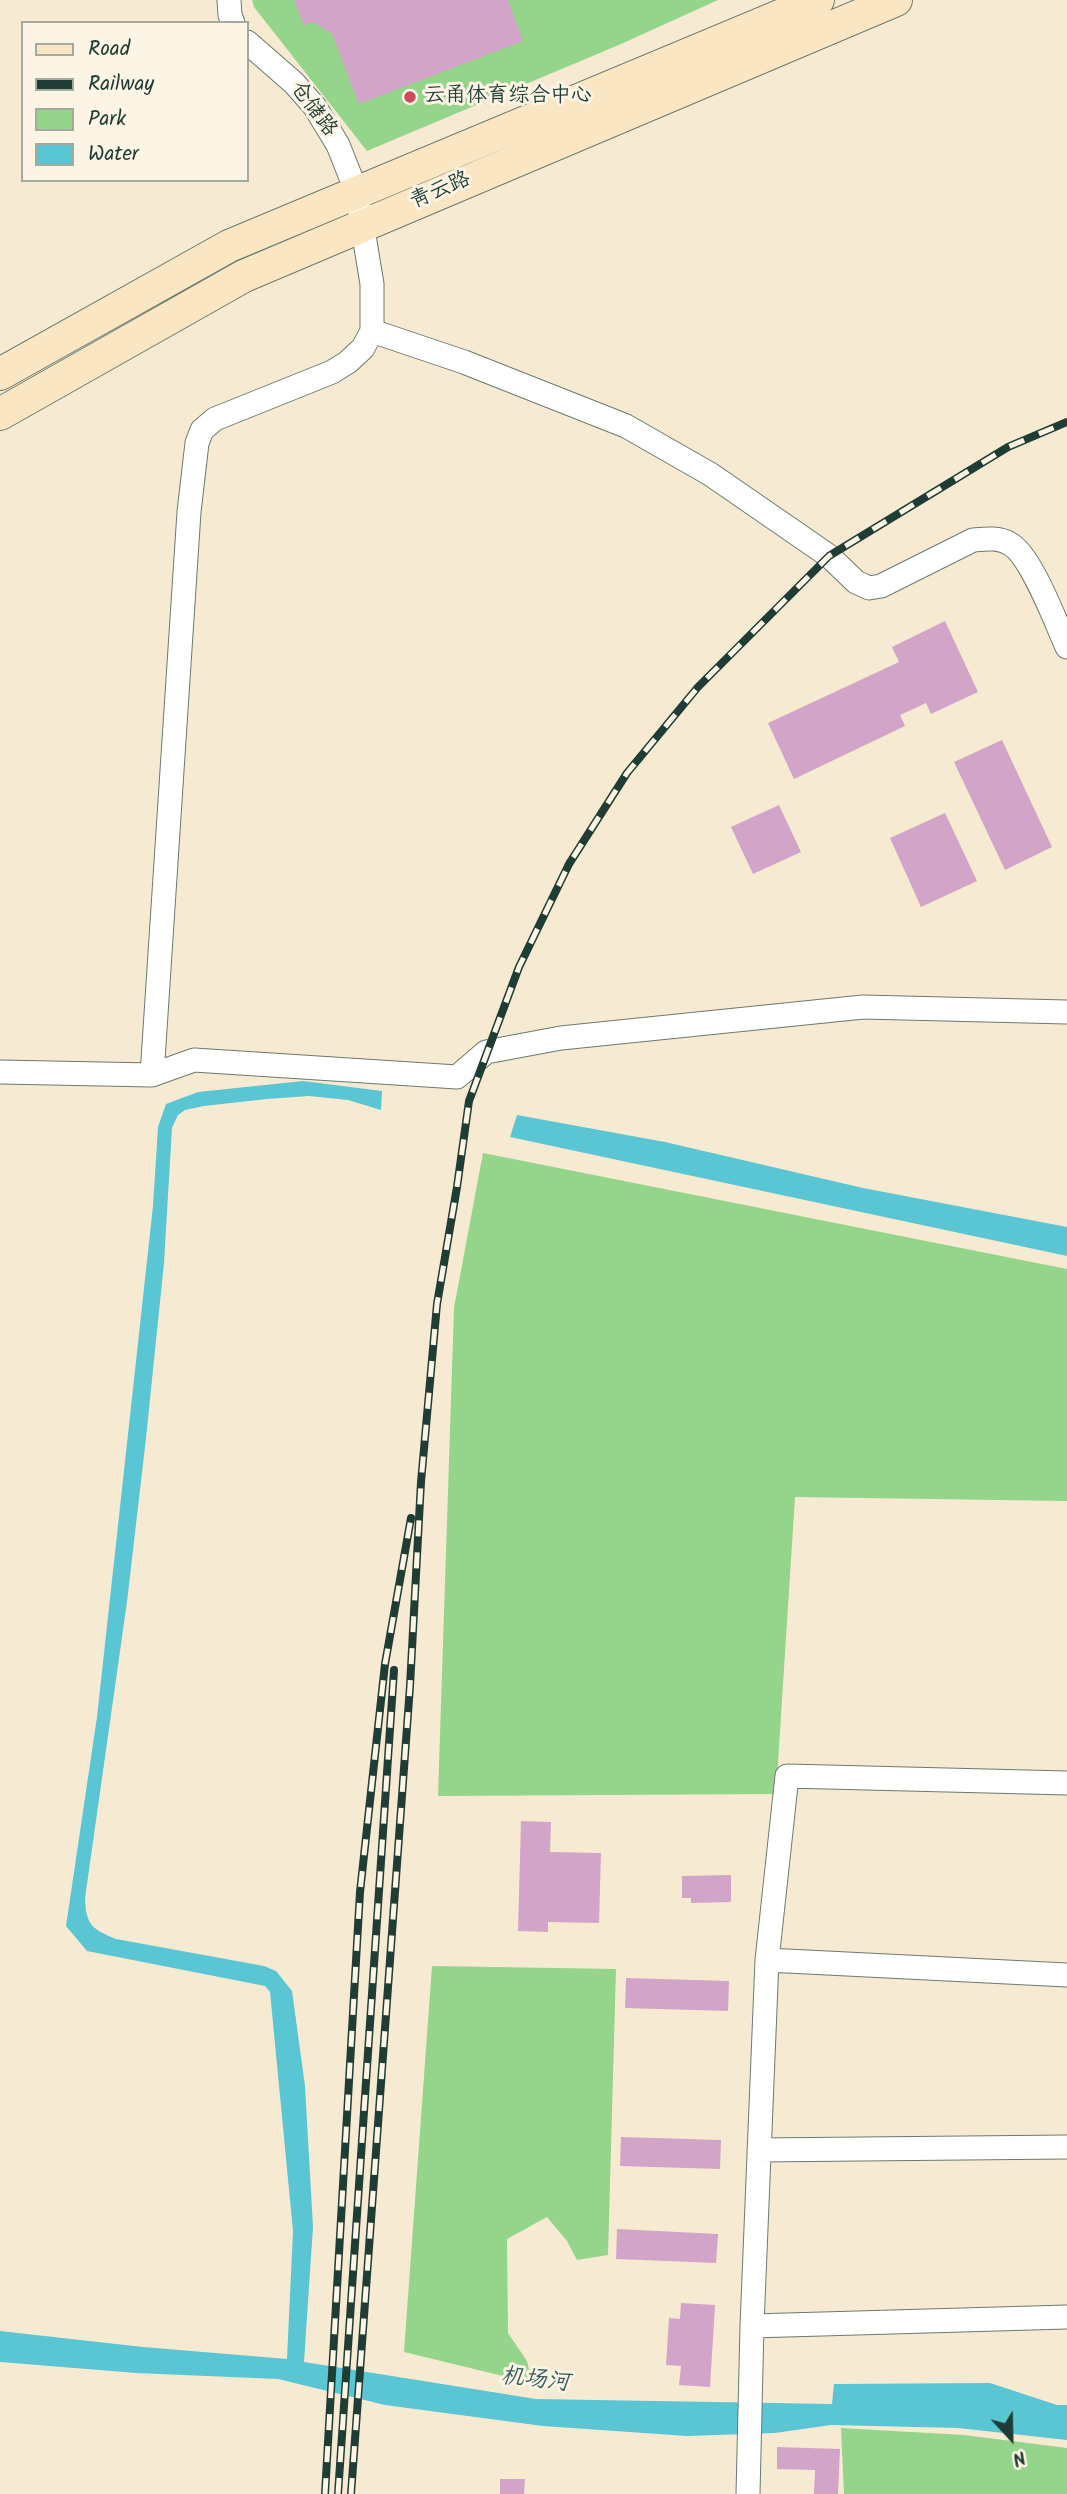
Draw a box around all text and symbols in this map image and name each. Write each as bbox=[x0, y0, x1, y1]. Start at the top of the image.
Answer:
legend bbox=[21, 21, 248, 182]
text: Road bbox=[88, 33, 130, 66]
text: Railway bbox=[88, 68, 154, 101]
street label: 仓储路 bbox=[283, 77, 341, 143]
place label: 云甬体育综合中心 bbox=[424, 84, 592, 110]
marker: 云甬体育综合中心 bbox=[402, 89, 418, 105]
text: Park bbox=[88, 103, 126, 136]
text: Water bbox=[88, 138, 139, 171]
street label: 青云路 bbox=[407, 168, 475, 216]
water label: 机场河 bbox=[499, 2365, 571, 2399]
north arrow bbox=[976, 2403, 1046, 2473]
text: N bbox=[1008, 2441, 1030, 2474]

